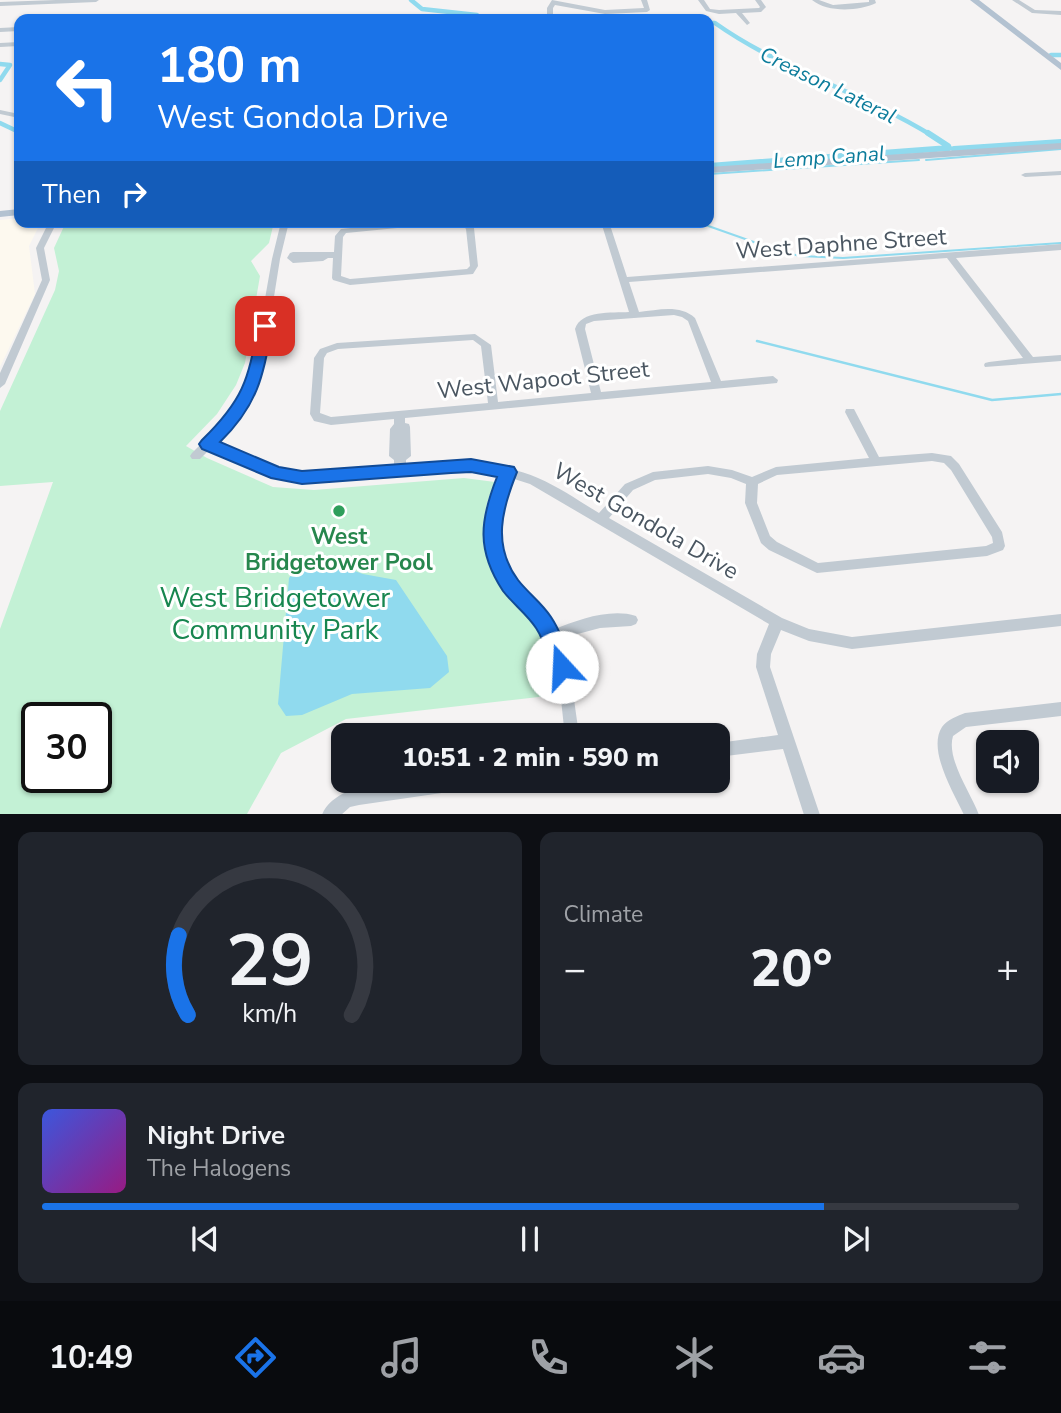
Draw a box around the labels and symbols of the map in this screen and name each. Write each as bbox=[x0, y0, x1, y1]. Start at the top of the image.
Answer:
water label: Creason Lateral bbox=[755, 40, 901, 130]
water label: Lemp Canal bbox=[772, 139, 886, 175]
street label: West Daphne Street bbox=[735, 221, 948, 267]
pin bbox=[235, 296, 295, 356]
street label: West Wapoot Street bbox=[436, 353, 651, 407]
street label: West Gondola Drive bbox=[548, 455, 744, 587]
marker: West Bridgetower Pool bbox=[331, 503, 347, 519]
place label: West Bridgetower Pool bbox=[245, 521, 434, 578]
park label: West Bridgetower Community Park bbox=[160, 579, 390, 649]
position arrow bbox=[525, 630, 599, 704]
speed limit sign: 30 bbox=[21, 702, 112, 793]

